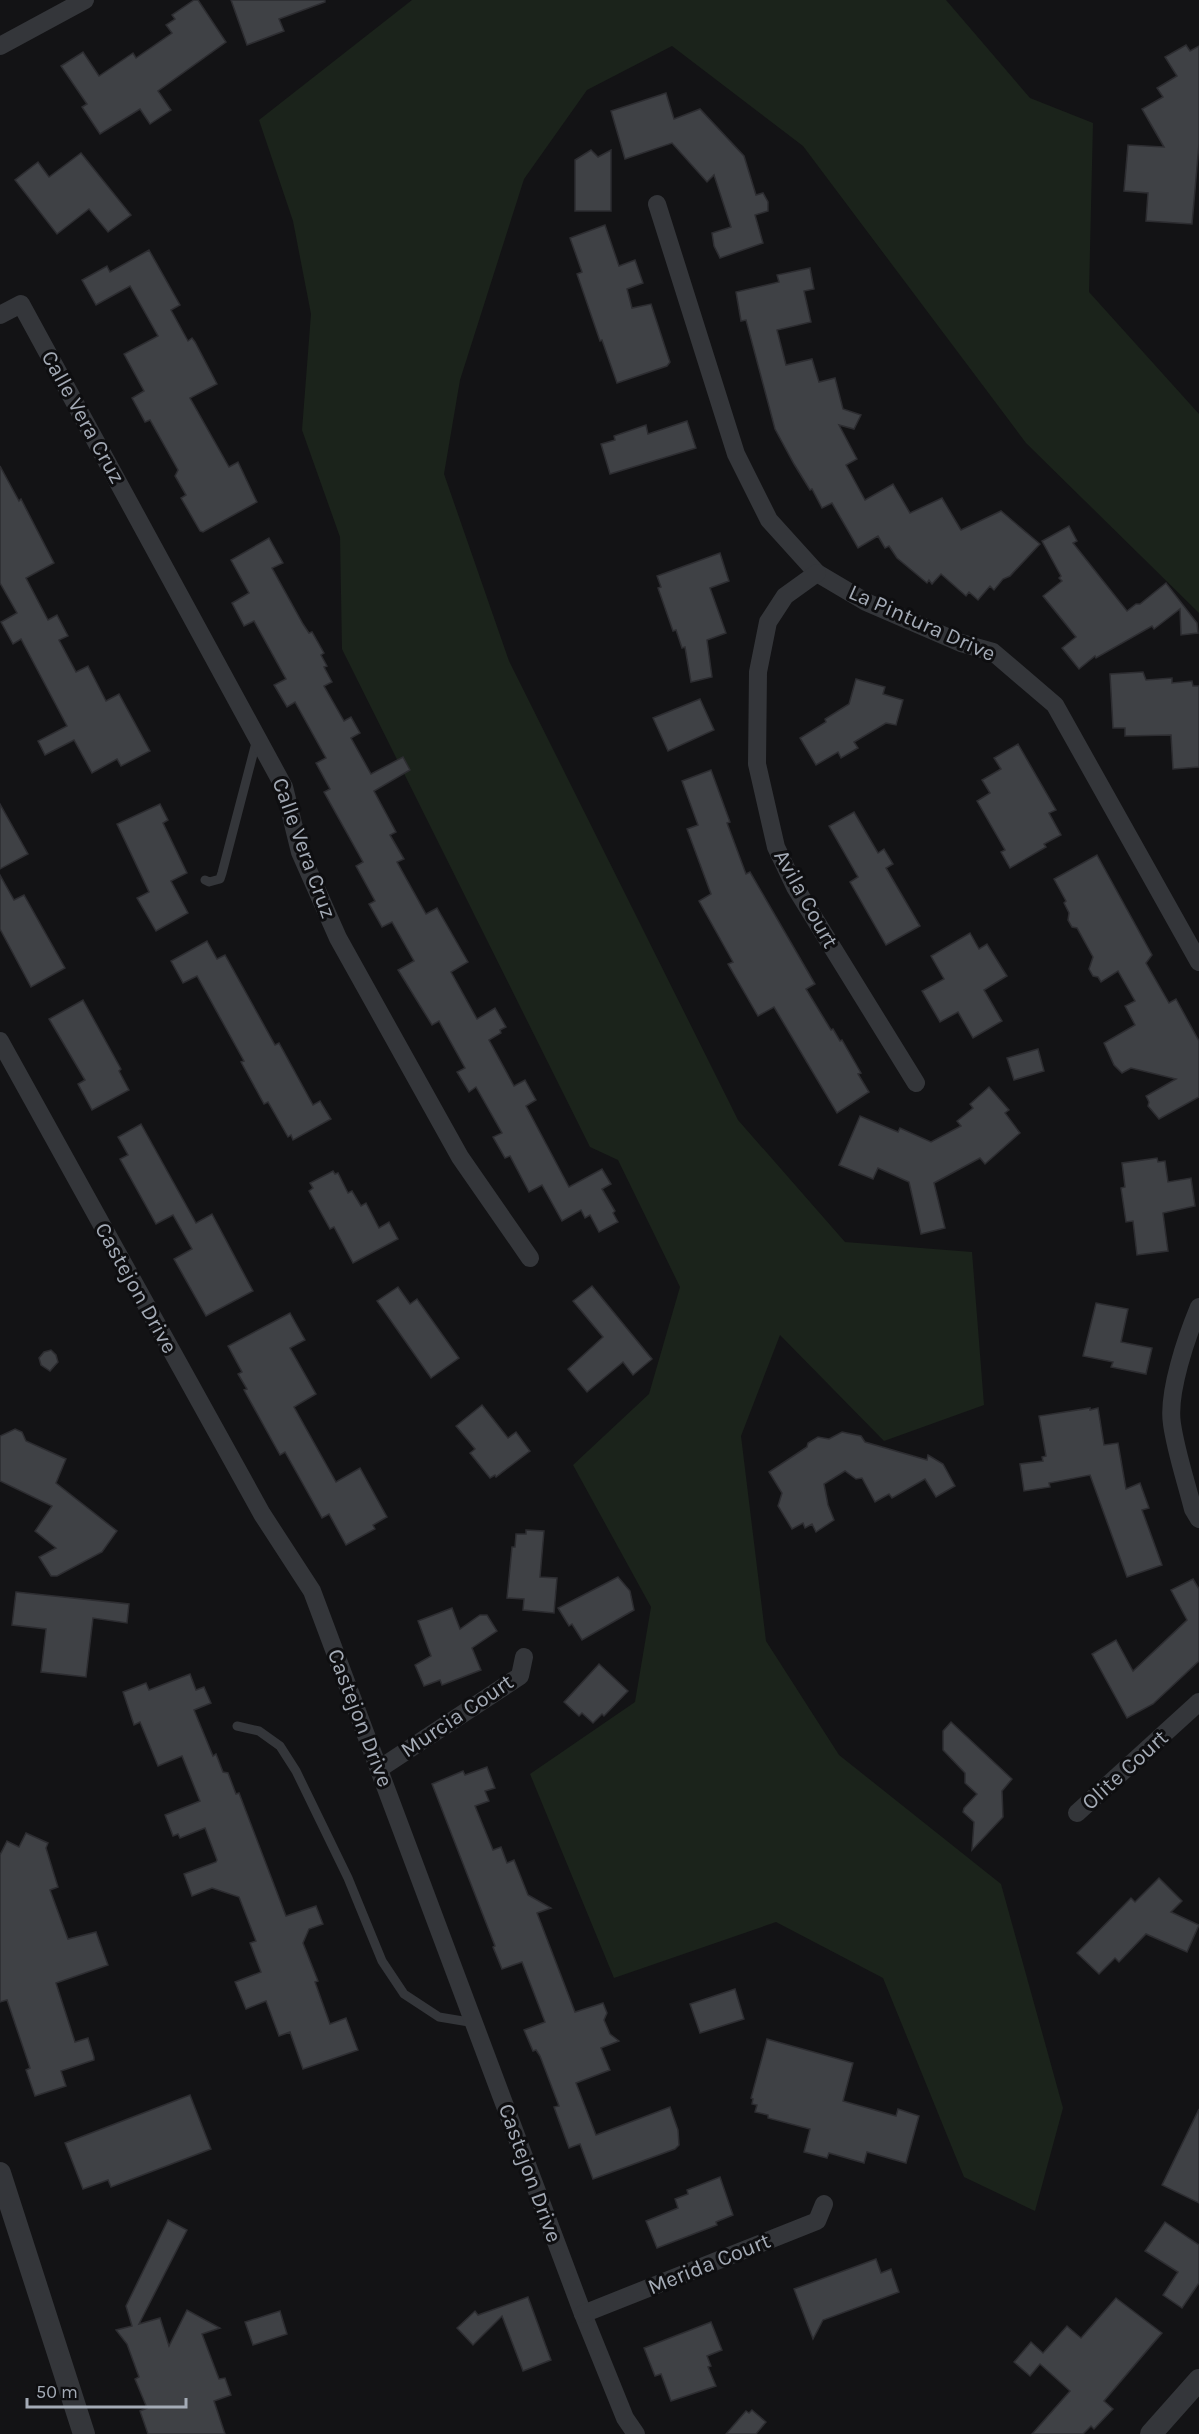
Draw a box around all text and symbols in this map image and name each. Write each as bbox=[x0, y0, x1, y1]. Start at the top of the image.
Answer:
street label: Calle Vera Cruz bbox=[36, 346, 130, 488]
street label: La Pintura Drive bbox=[845, 579, 999, 667]
street label: Calle Vera Cruz bbox=[266, 774, 342, 922]
street label: Avila Court bbox=[768, 845, 844, 953]
street label: Castejon Drive bbox=[89, 1218, 183, 1358]
street label: Castejon Drive bbox=[322, 1645, 398, 1791]
street label: Murcia Court bbox=[396, 1669, 518, 1763]
street label: Olite Court bbox=[1077, 1725, 1173, 1815]
street label: Castejon Drive bbox=[493, 2100, 567, 2246]
street label: Merida Court bbox=[644, 2228, 774, 2300]
scale bar bbox=[27, 2371, 186, 2409]
text: 50 m bbox=[36, 2381, 78, 2403]

